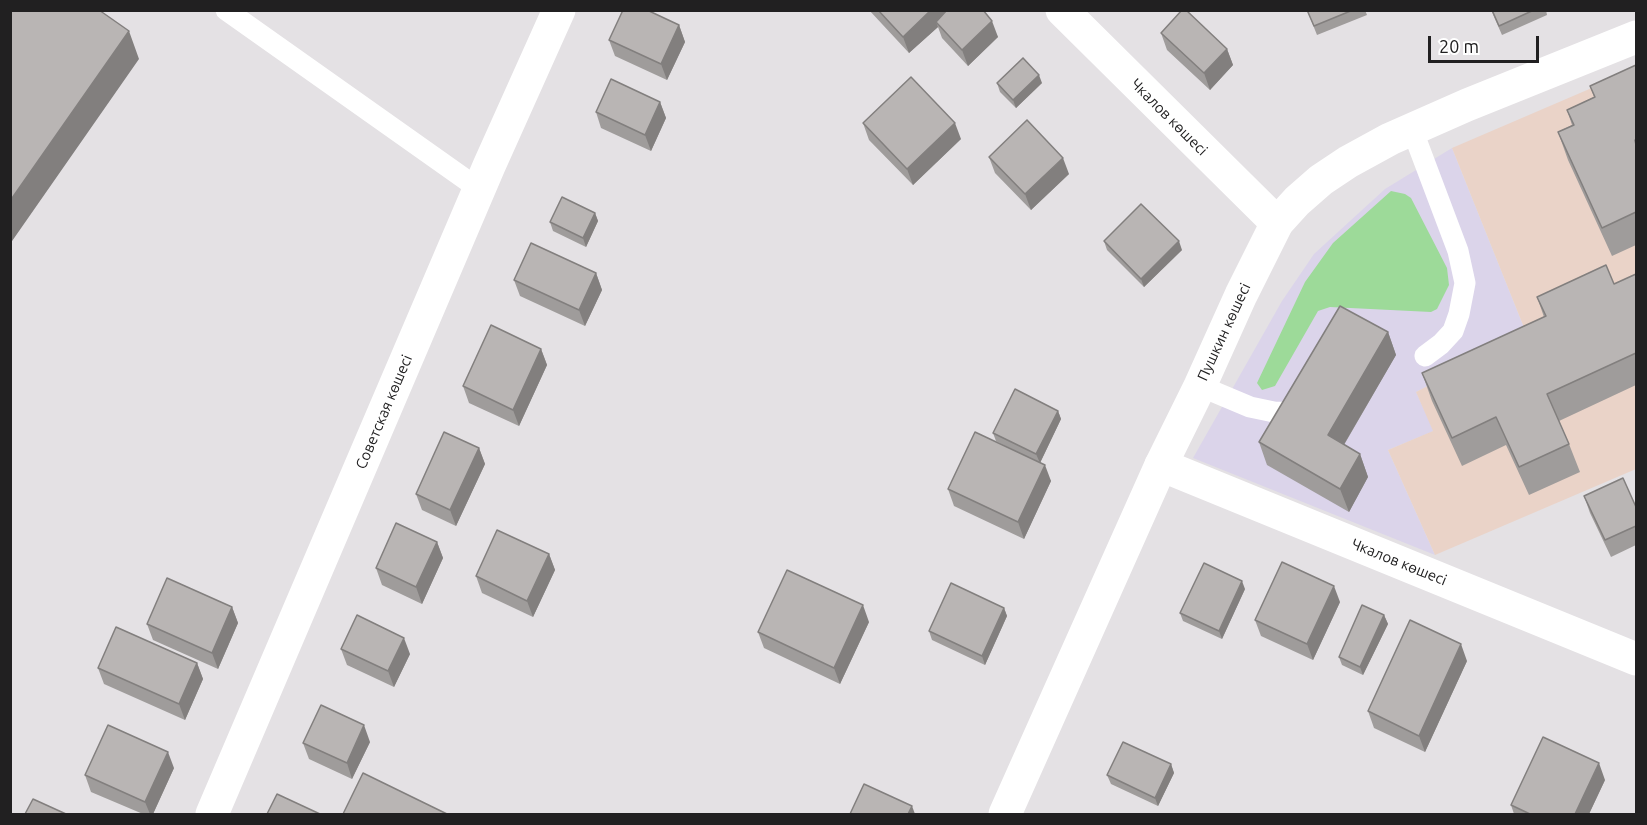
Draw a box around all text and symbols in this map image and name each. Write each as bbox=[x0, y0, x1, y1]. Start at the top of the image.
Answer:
scale bar bbox=[1431, 24, 1542, 62]
text: 20 m bbox=[1439, 36, 1479, 56]
street label: Чкалов көшесі bbox=[1127, 75, 1211, 159]
street label: Пушкин көшесі bbox=[1193, 280, 1255, 384]
street label: Советская көшесі bbox=[352, 352, 416, 472]
street label: Чкалов көшесі bbox=[1349, 535, 1449, 589]

